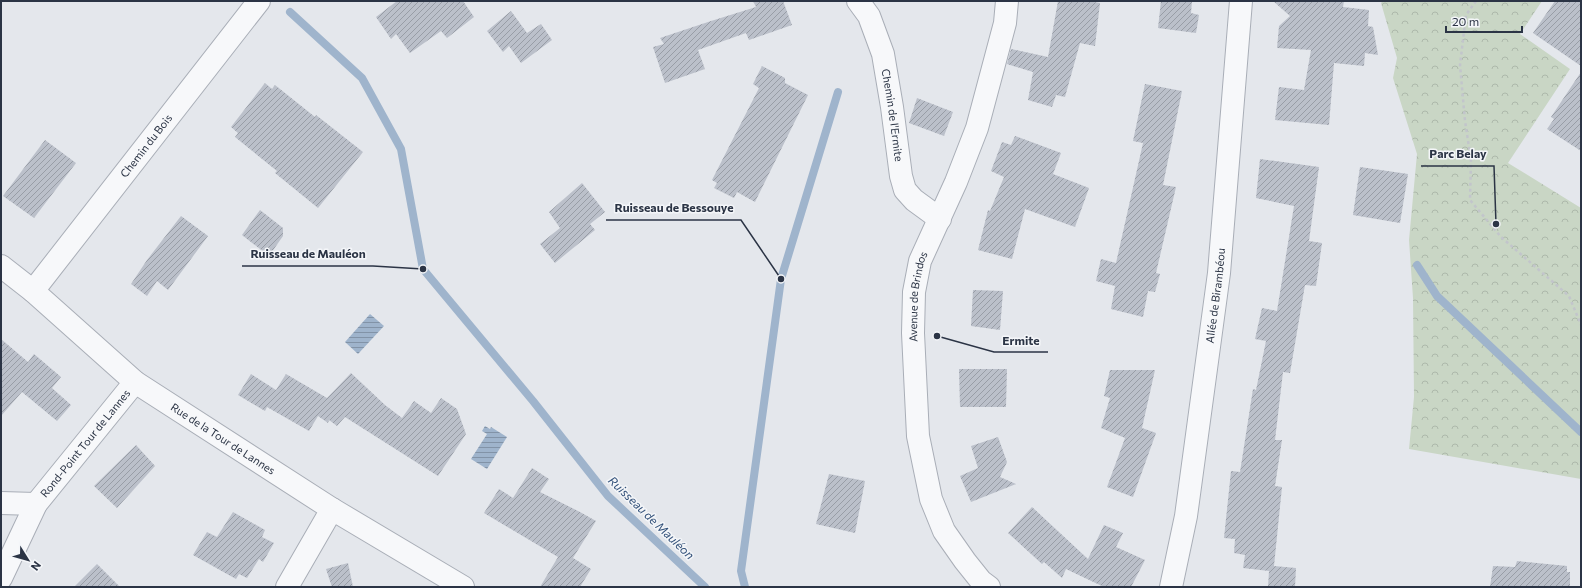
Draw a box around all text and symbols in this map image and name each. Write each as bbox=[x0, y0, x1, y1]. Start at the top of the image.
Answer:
scale bar bbox=[1446, 8, 1522, 34]
text: 20 m bbox=[1452, 14, 1479, 28]
street label: Chemin de l'Ermite bbox=[880, 68, 906, 162]
street label: Chemin du Bois bbox=[117, 111, 174, 180]
callout: Parc Belay bbox=[1421, 142, 1494, 166]
text: Parc Belay bbox=[1429, 146, 1487, 160]
callout: Ruisseau de Bessouye bbox=[606, 196, 741, 220]
text: Ruisseau de Bessouye bbox=[615, 200, 733, 214]
callout: Ruisseau de Mauléon bbox=[242, 242, 373, 266]
text: Ruisseau de Mauléon bbox=[250, 246, 366, 260]
street label: Allée de Birambéou bbox=[1203, 247, 1227, 344]
street label: Avenue de Brindos bbox=[906, 249, 930, 342]
callout: Ermite bbox=[994, 328, 1048, 352]
text: Ermite bbox=[1002, 333, 1040, 347]
street label: Rond-Point Tour de Lannes bbox=[37, 386, 133, 500]
street label: Rue de la Tour de Lannes bbox=[169, 400, 278, 477]
water label: Ruisseau de Mauléon bbox=[606, 473, 698, 562]
north arrow bbox=[8, 540, 48, 580]
text: N bbox=[29, 559, 44, 574]

